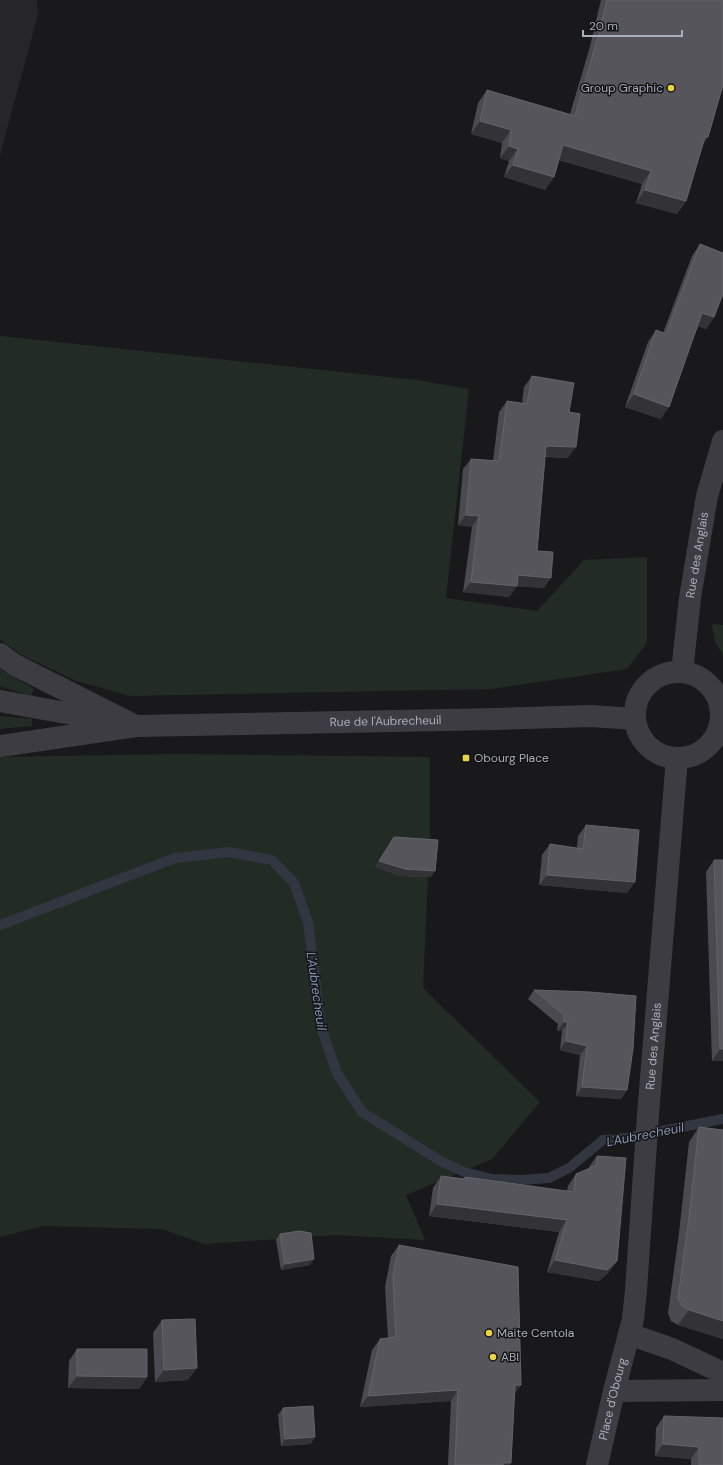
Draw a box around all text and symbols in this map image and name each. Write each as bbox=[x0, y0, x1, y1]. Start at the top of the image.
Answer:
scale bar bbox=[583, 12, 682, 38]
text: 20 m bbox=[589, 18, 618, 34]
place label: Group Graphic bbox=[581, 80, 663, 96]
marker: Group Graphic bbox=[666, 83, 676, 93]
street label: Rue des Anglais bbox=[682, 511, 712, 599]
street label: Rue de l'Aubrecheuil bbox=[329, 712, 442, 730]
place label: Obourg Place bbox=[474, 750, 549, 766]
marker: Obourg Place bbox=[461, 753, 471, 763]
water label: L'Aubrecheuil bbox=[303, 951, 331, 1032]
street label: Rue des Anglais bbox=[642, 1002, 665, 1090]
water label: L'Aubrecheuil bbox=[605, 1118, 687, 1150]
place label: Maite Centola bbox=[497, 1325, 574, 1341]
marker: Maite Centola bbox=[484, 1328, 494, 1338]
place label: ABI bbox=[501, 1349, 519, 1365]
marker: ABI bbox=[488, 1352, 498, 1362]
street label: Place d'Obourg bbox=[595, 1356, 631, 1442]

